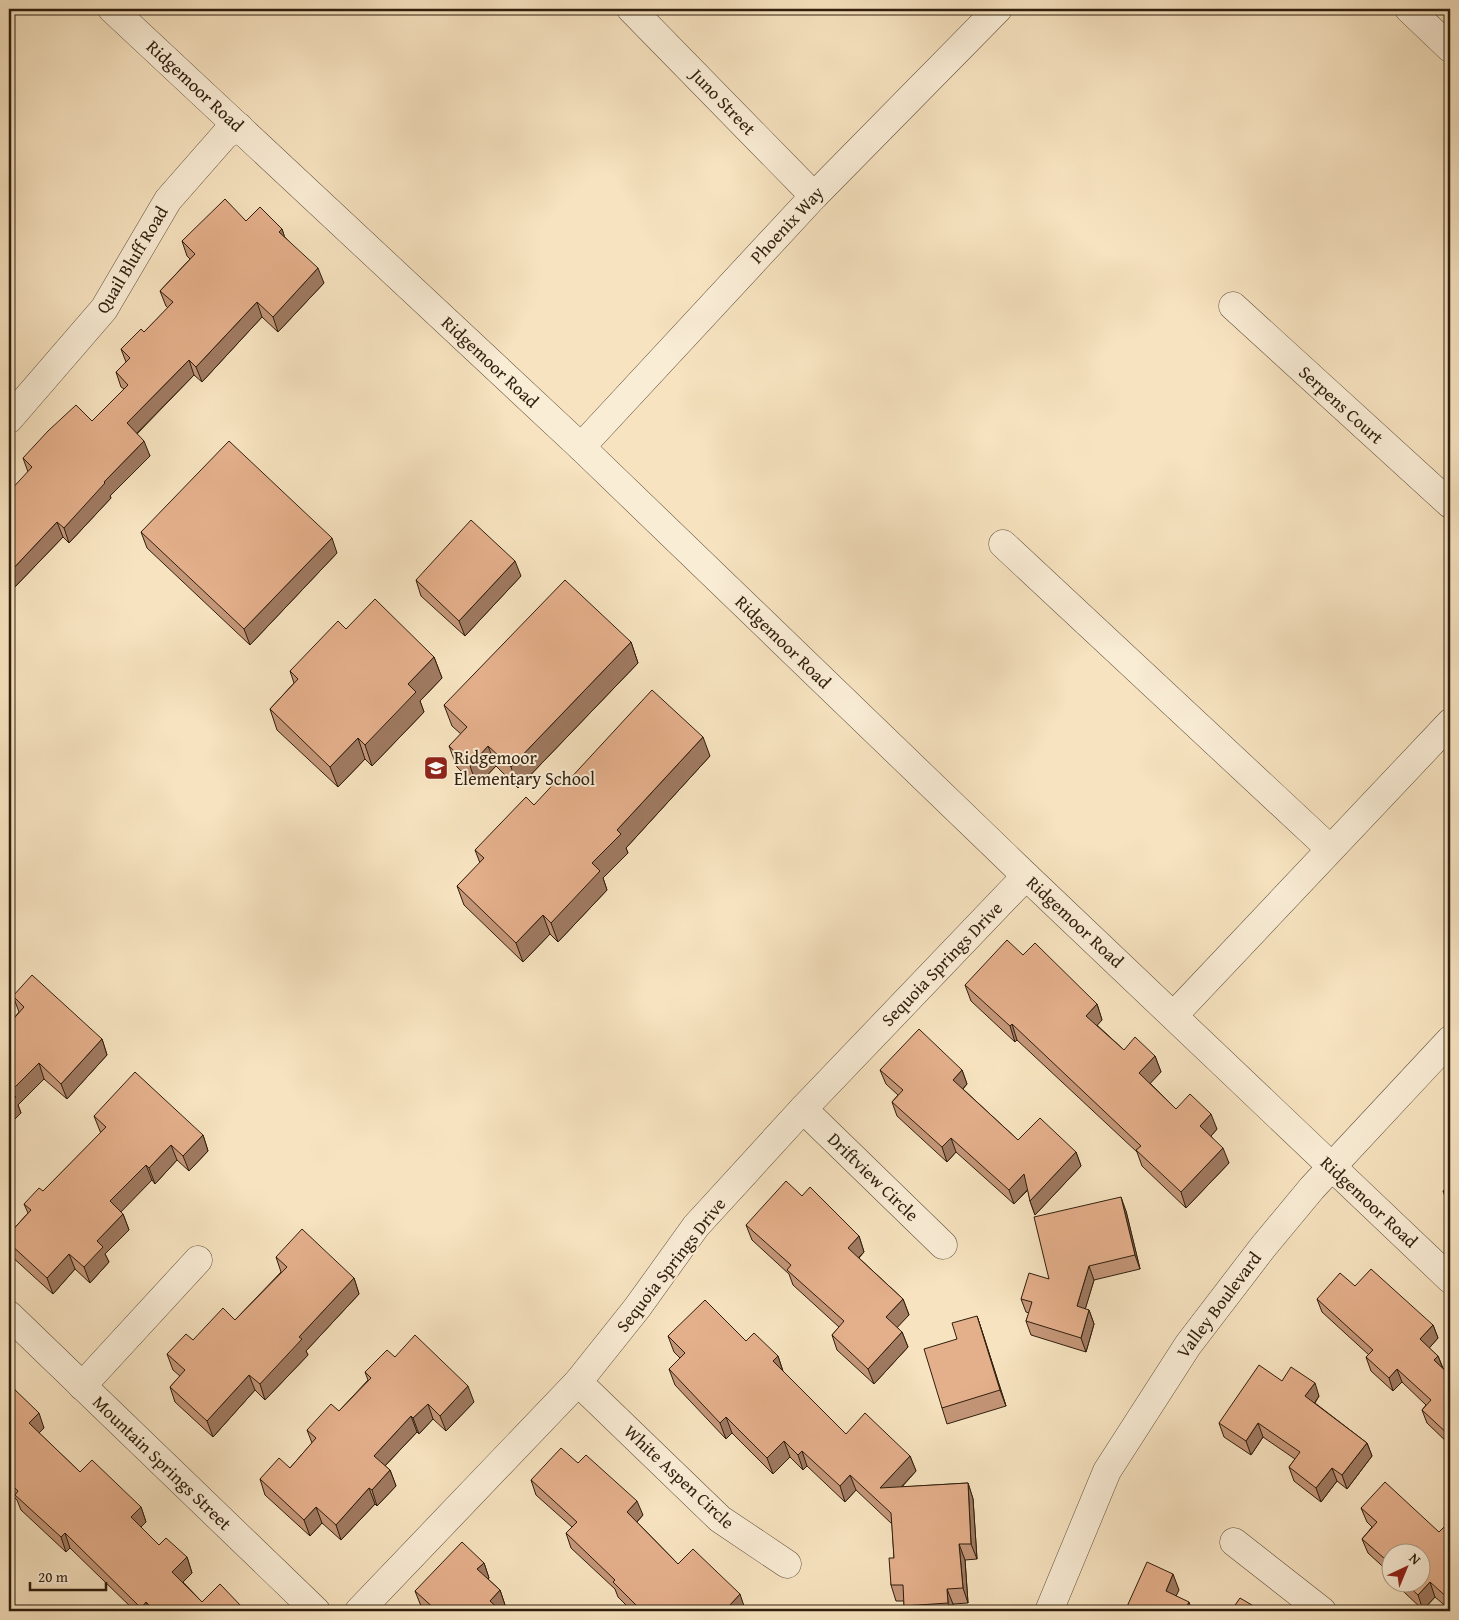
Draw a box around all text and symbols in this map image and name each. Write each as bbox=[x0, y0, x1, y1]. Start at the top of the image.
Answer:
street label: Ridgemoor Road bbox=[141, 33, 250, 138]
street label: Juno Street bbox=[683, 61, 763, 142]
street label: Phoenix Way bbox=[743, 180, 830, 270]
street label: Quail Bluff Road bbox=[89, 200, 175, 319]
street label: Ridgemoor Road bbox=[436, 309, 545, 414]
street label: Serpens Court bbox=[1293, 359, 1390, 451]
street label: Ridgemoor Road bbox=[729, 589, 838, 695]
place label: Ridgemoor Elementary School bbox=[454, 744, 595, 792]
school or university icon: Ridgemoor Elementary School bbox=[423, 755, 449, 781]
street label: Ridgemoor Road bbox=[1021, 869, 1130, 974]
street label: Sequoia Springs Drive bbox=[875, 895, 1009, 1032]
street label: Driftview Circle bbox=[822, 1126, 925, 1227]
street label: Ridgemoor Road bbox=[1315, 1149, 1424, 1254]
street label: Sequoia Springs Drive bbox=[609, 1191, 732, 1338]
street label: Valley Boulevard bbox=[1170, 1245, 1268, 1364]
street label: Mountain Springs Street bbox=[87, 1389, 239, 1537]
street label: White Aspen Circle bbox=[618, 1418, 741, 1535]
north arrow bbox=[1382, 1542, 1432, 1592]
text: N bbox=[1405, 1548, 1426, 1570]
scale bar bbox=[30, 1560, 106, 1592]
text: 20 m bbox=[38, 1566, 69, 1587]

